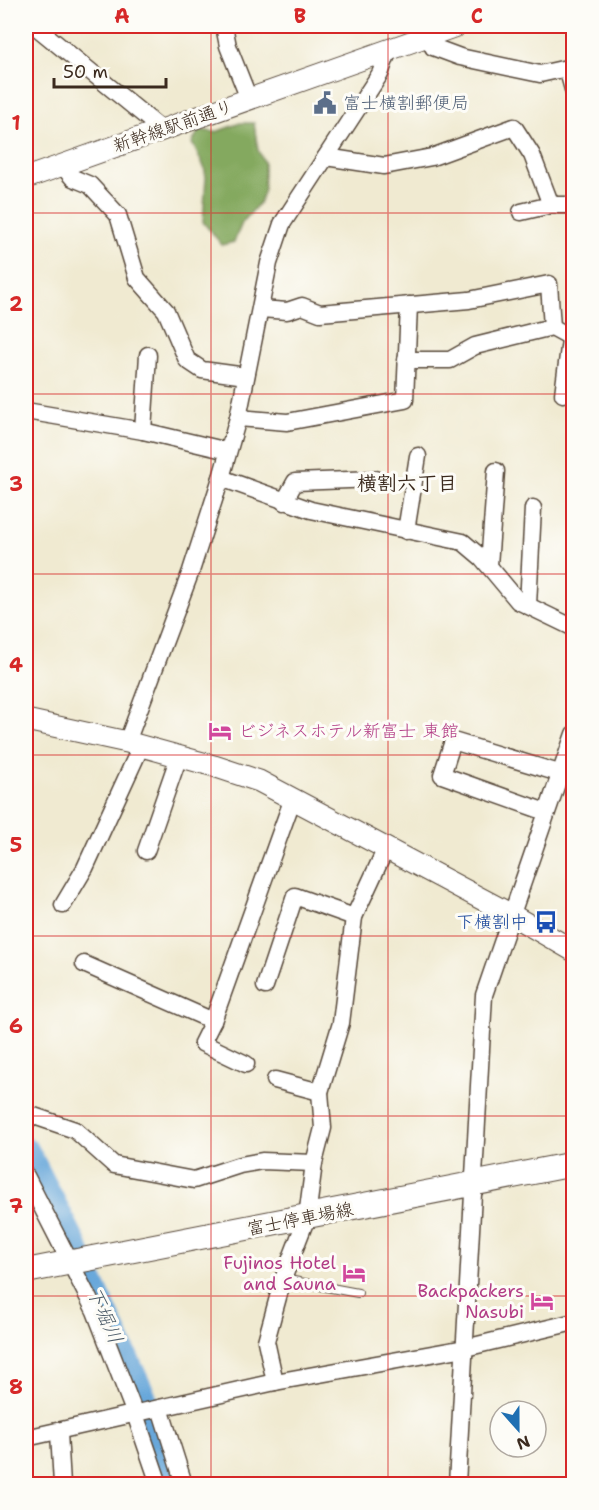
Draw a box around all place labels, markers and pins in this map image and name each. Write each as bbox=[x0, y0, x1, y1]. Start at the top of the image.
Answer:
public building icon: 富士横割郵便局 bbox=[312, 90, 338, 116]
place label: 富士横割郵便局 bbox=[343, 91, 469, 115]
hotel icon: ビジネスホテル新富士 東館 bbox=[207, 718, 233, 744]
place label: ビジネスホテル新富士 東館 bbox=[238, 719, 459, 743]
bus stop icon: 下横割中 bbox=[533, 909, 559, 935]
place label: 下横割中 bbox=[456, 910, 528, 934]
place label: Fujinos Hotel and Sauna bbox=[223, 1251, 337, 1296]
hotel icon: Fujinos Hotel and Sauna bbox=[341, 1260, 367, 1286]
place label: Backpackers Nasubi bbox=[417, 1279, 524, 1324]
hotel icon: Backpackers Nasubi bbox=[529, 1288, 555, 1314]

